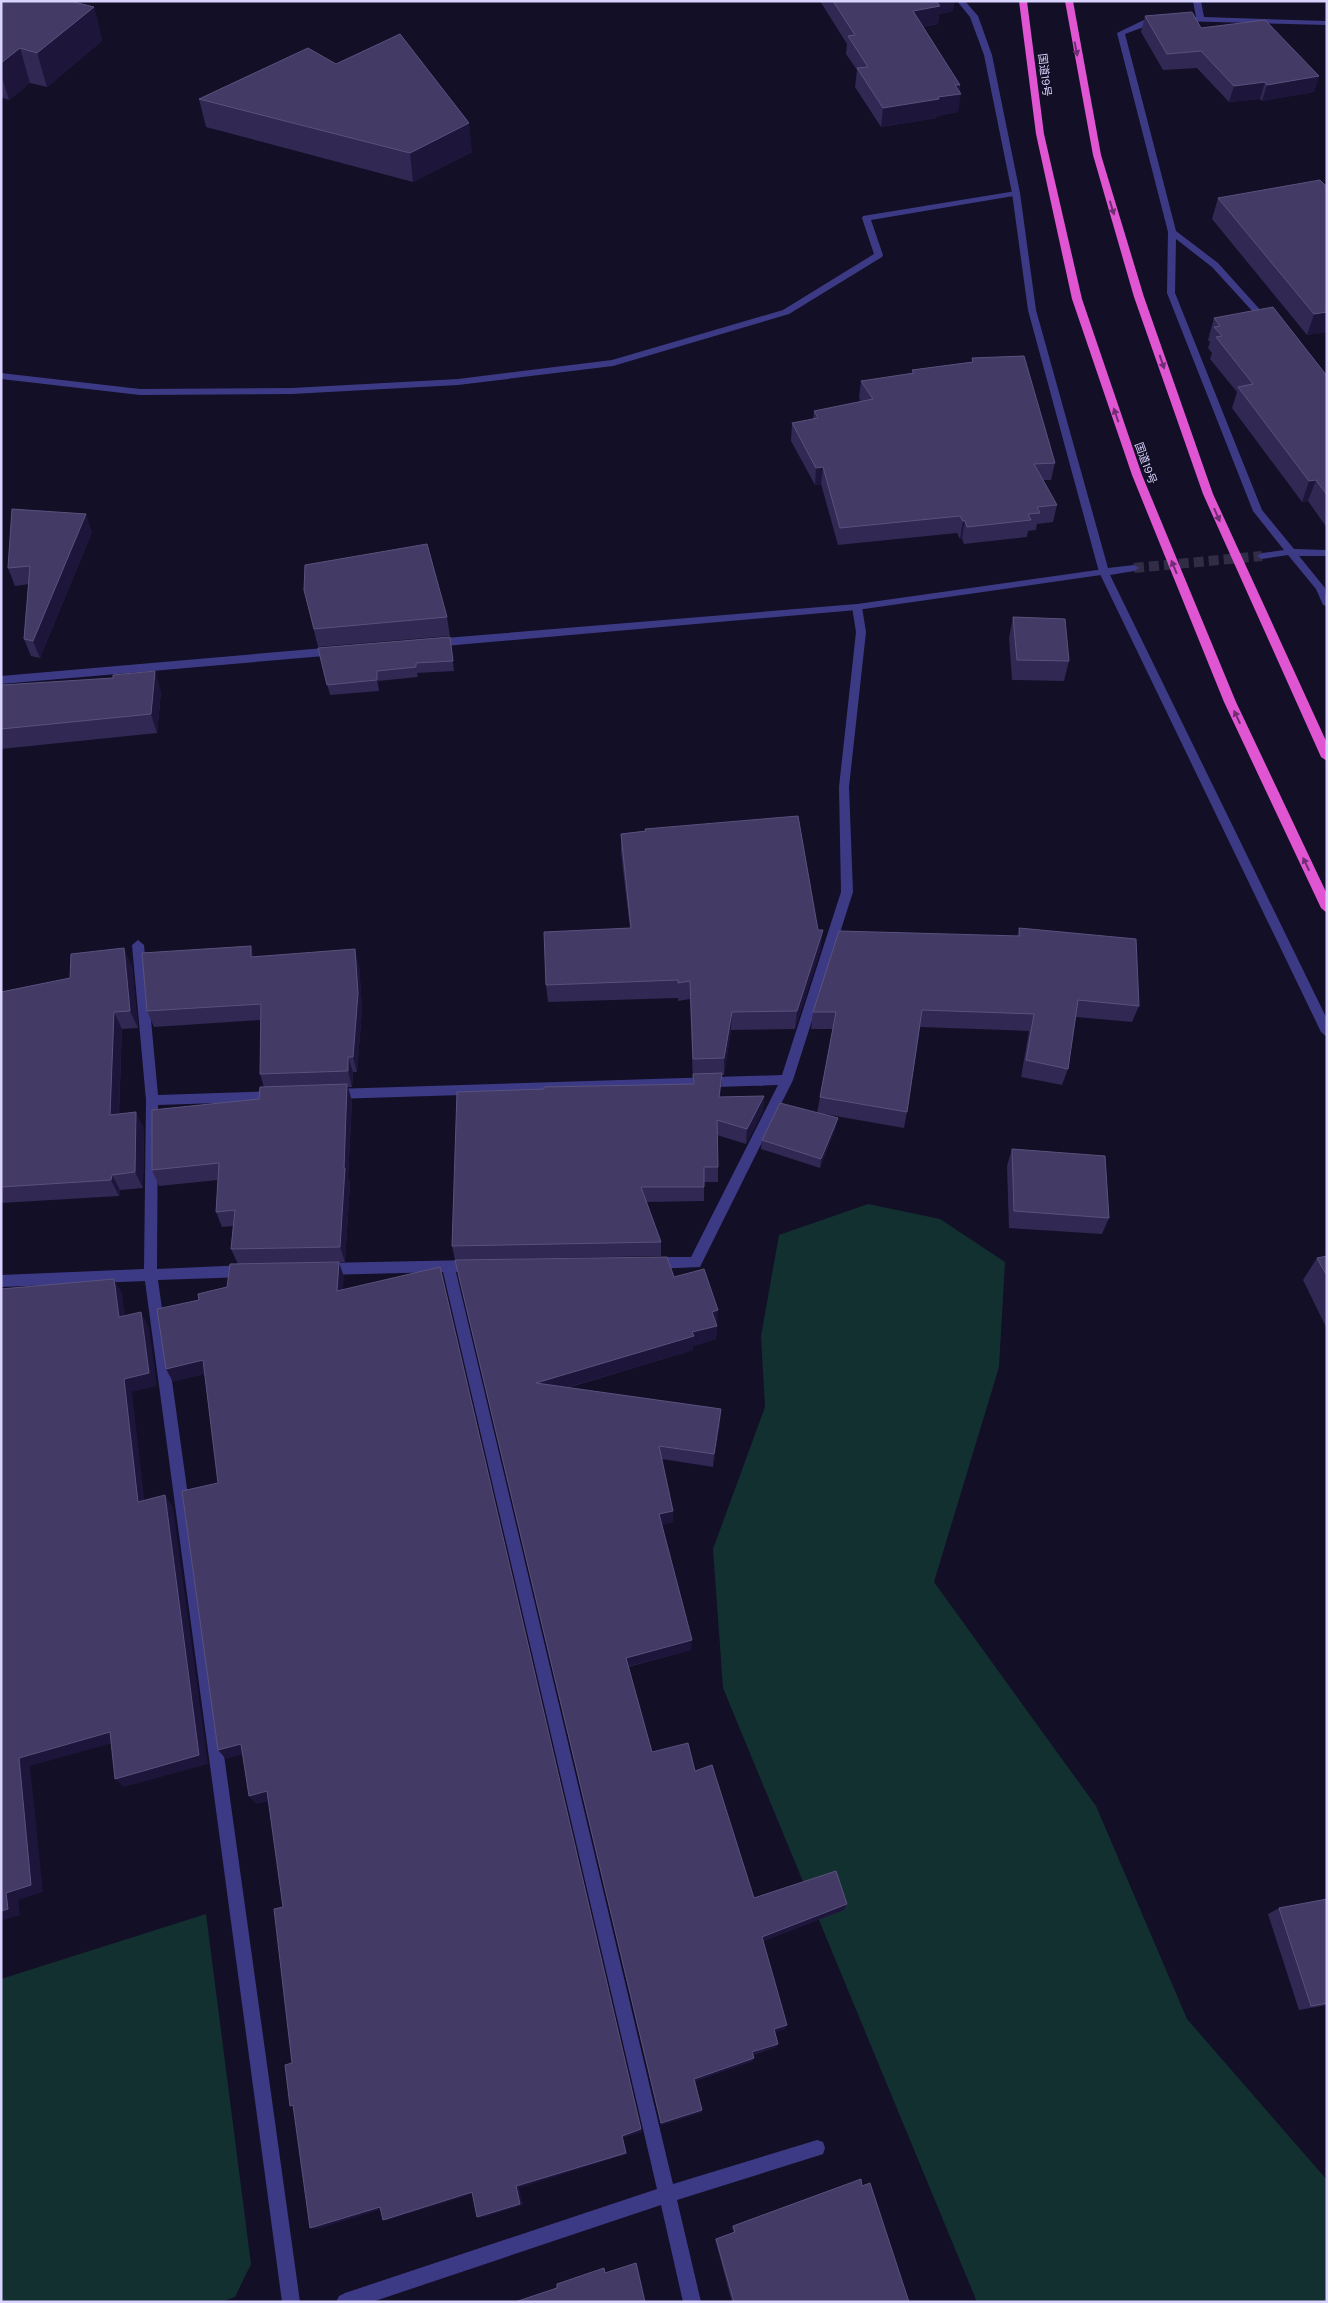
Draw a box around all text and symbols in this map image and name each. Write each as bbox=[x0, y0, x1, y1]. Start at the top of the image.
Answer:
one-way arrow bbox=[1073, 42, 1081, 58]
street label: 国道19号 bbox=[1035, 53, 1055, 97]
one-way arrow bbox=[1109, 200, 1117, 215]
one-way arrow bbox=[1159, 355, 1166, 370]
one-way arrow bbox=[1112, 408, 1119, 423]
street label: 国道19号 bbox=[1132, 440, 1160, 486]
one-way arrow bbox=[1214, 508, 1222, 522]
one-way arrow bbox=[1170, 560, 1178, 574]
one-way arrow bbox=[1233, 710, 1241, 724]
one-way arrow bbox=[1302, 857, 1310, 871]

